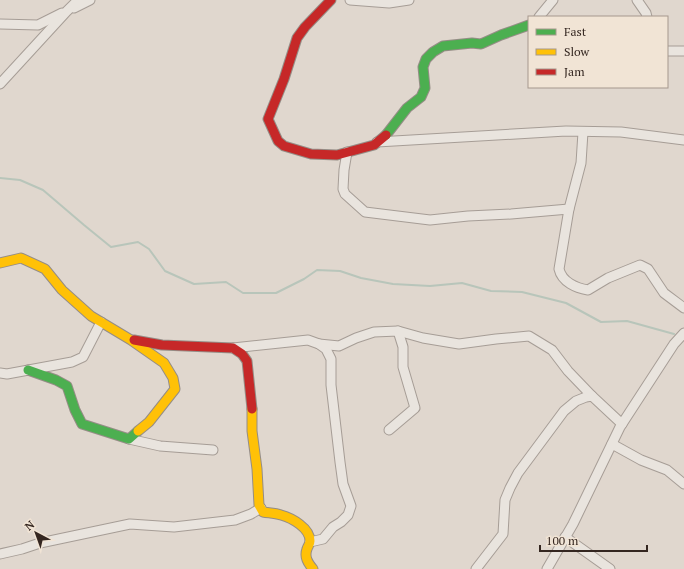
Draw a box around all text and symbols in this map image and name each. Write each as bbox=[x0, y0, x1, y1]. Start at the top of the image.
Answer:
legend bbox=[528, 16, 668, 88]
text: Fast bbox=[564, 24, 587, 39]
text: Slow bbox=[564, 44, 590, 59]
text: Jam bbox=[564, 64, 585, 79]
north arrow bbox=[16, 513, 56, 553]
text: N bbox=[22, 517, 38, 533]
scale bar bbox=[540, 527, 647, 553]
text: 100 m bbox=[546, 533, 579, 548]

